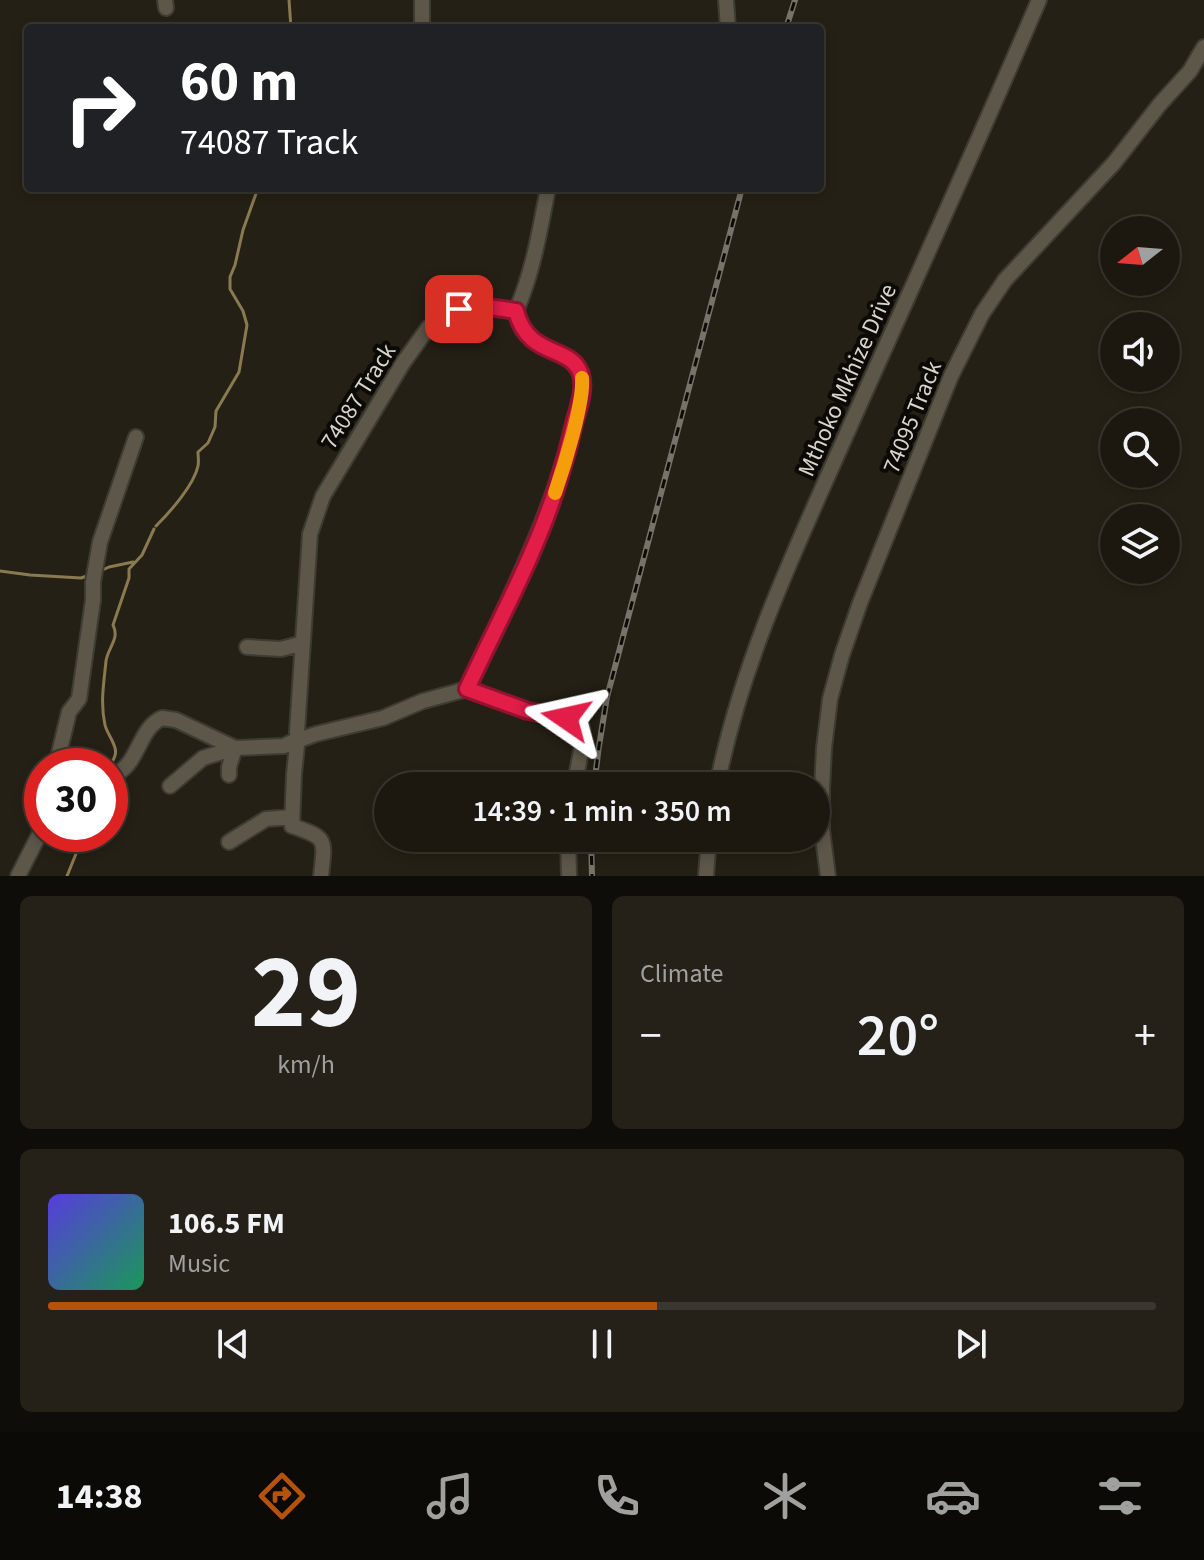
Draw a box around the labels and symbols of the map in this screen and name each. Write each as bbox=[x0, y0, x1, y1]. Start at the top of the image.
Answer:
north arrow bbox=[1100, 216, 1180, 296]
pin bbox=[425, 275, 493, 343]
street label: Mthoko Mkhize Drive bbox=[789, 278, 906, 482]
street label: 74087 Track bbox=[312, 336, 405, 456]
street label: 74095 Track bbox=[874, 355, 951, 479]
position arrow bbox=[524, 676, 608, 760]
speed limit sign: 30 bbox=[24, 748, 128, 852]

